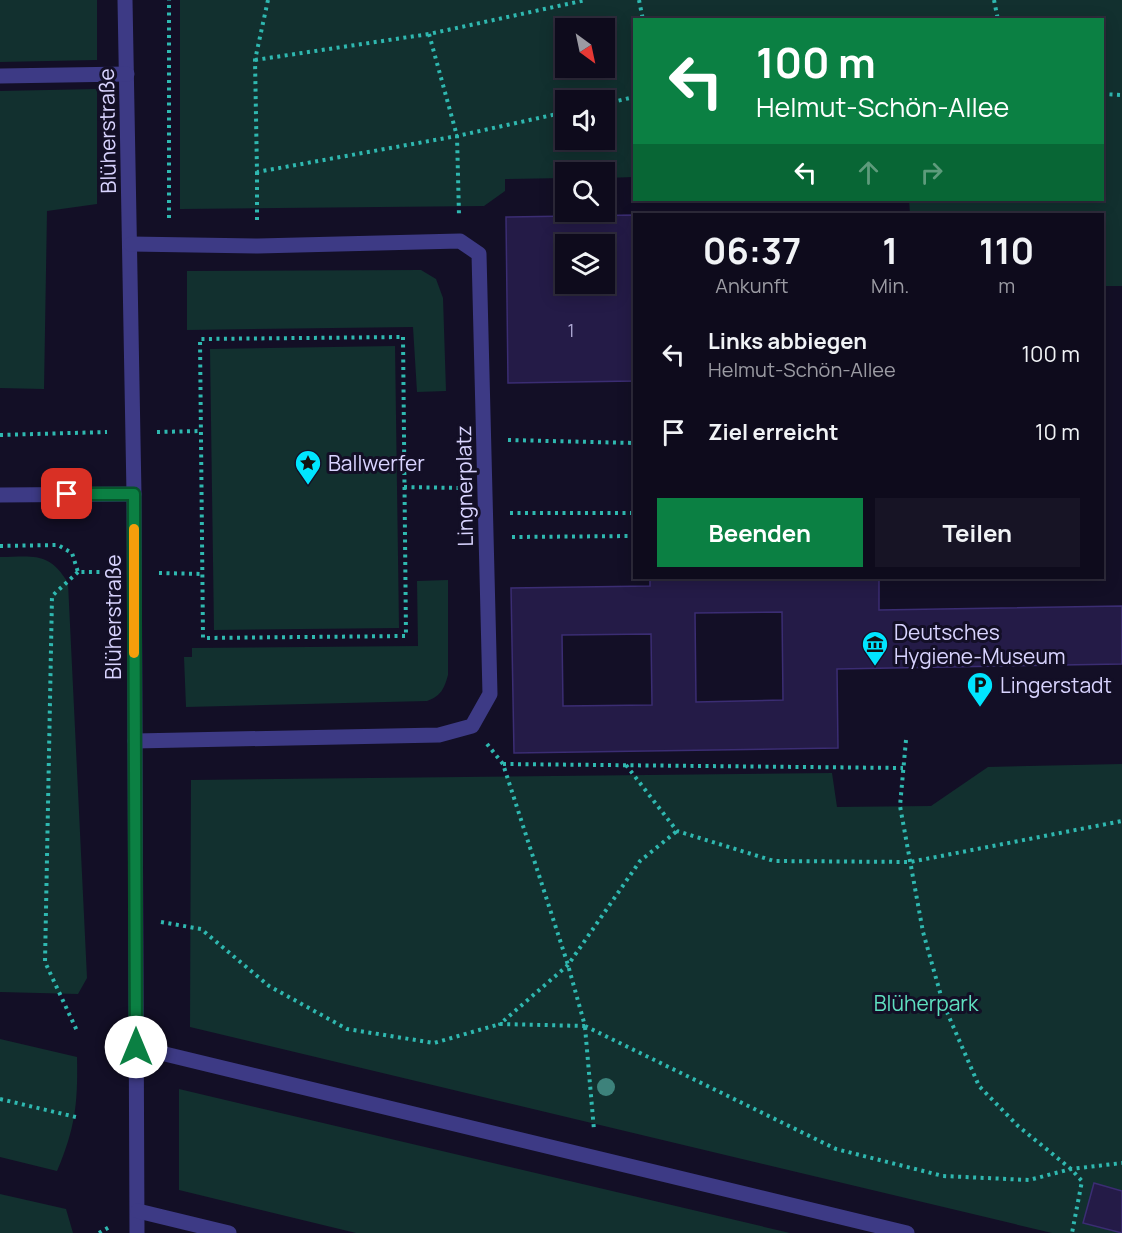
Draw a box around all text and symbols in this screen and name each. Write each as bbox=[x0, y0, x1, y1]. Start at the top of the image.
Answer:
north arrow bbox=[555, 18, 615, 78]
map controls bbox=[555, 18, 615, 294]
text: 100 m bbox=[756, 33, 876, 91]
icon: left bbox=[657, 42, 735, 120]
street label: Blüherstraße bbox=[92, 68, 122, 194]
text: Helmut-Schön-Allee bbox=[756, 88, 1009, 125]
button: sound bbox=[555, 90, 615, 150]
icon: left bbox=[789, 156, 822, 189]
icon: ahead bbox=[852, 156, 885, 189]
icon: right bbox=[915, 156, 948, 189]
button: search bbox=[555, 162, 615, 222]
text: 06:37 bbox=[703, 226, 801, 275]
text: 1 bbox=[882, 226, 898, 275]
text: 110 bbox=[979, 226, 1034, 275]
button: layers bbox=[555, 234, 615, 294]
text: Ankunft bbox=[715, 272, 789, 299]
text: Min. bbox=[871, 272, 909, 299]
text: m bbox=[998, 272, 1015, 299]
house number: 1 bbox=[567, 318, 575, 342]
text: Links abbiegen bbox=[708, 326, 867, 356]
icon: left bbox=[657, 338, 690, 371]
text: 100 m bbox=[1022, 339, 1080, 369]
text: Helmut-Schön-Allee bbox=[708, 356, 896, 383]
icon: arrive bbox=[657, 416, 690, 449]
text: Ziel erreicht bbox=[708, 417, 839, 447]
text: 10 m bbox=[1035, 417, 1080, 447]
street label: Lingnerplatz bbox=[449, 425, 479, 547]
place icon: Ballwerfer bbox=[293, 448, 323, 486]
place label: Ballwerfer bbox=[328, 449, 425, 477]
pin bbox=[41, 468, 92, 519]
icon: arrive bbox=[50, 477, 83, 510]
button: Beenden bbox=[657, 498, 863, 567]
button: Teilen bbox=[875, 498, 1080, 567]
street label: Blüherstraße bbox=[99, 554, 127, 680]
place label: Deutsches Hygiene-Museum bbox=[894, 618, 1066, 670]
museum icon: Deutsches Hygiene-Museum bbox=[860, 629, 890, 667]
parking icon: Lingerstadt bbox=[965, 670, 995, 708]
place label: Lingerstadt bbox=[1000, 671, 1112, 699]
park label: Blüherpark bbox=[874, 989, 979, 1017]
position arrow bbox=[104, 1015, 168, 1079]

